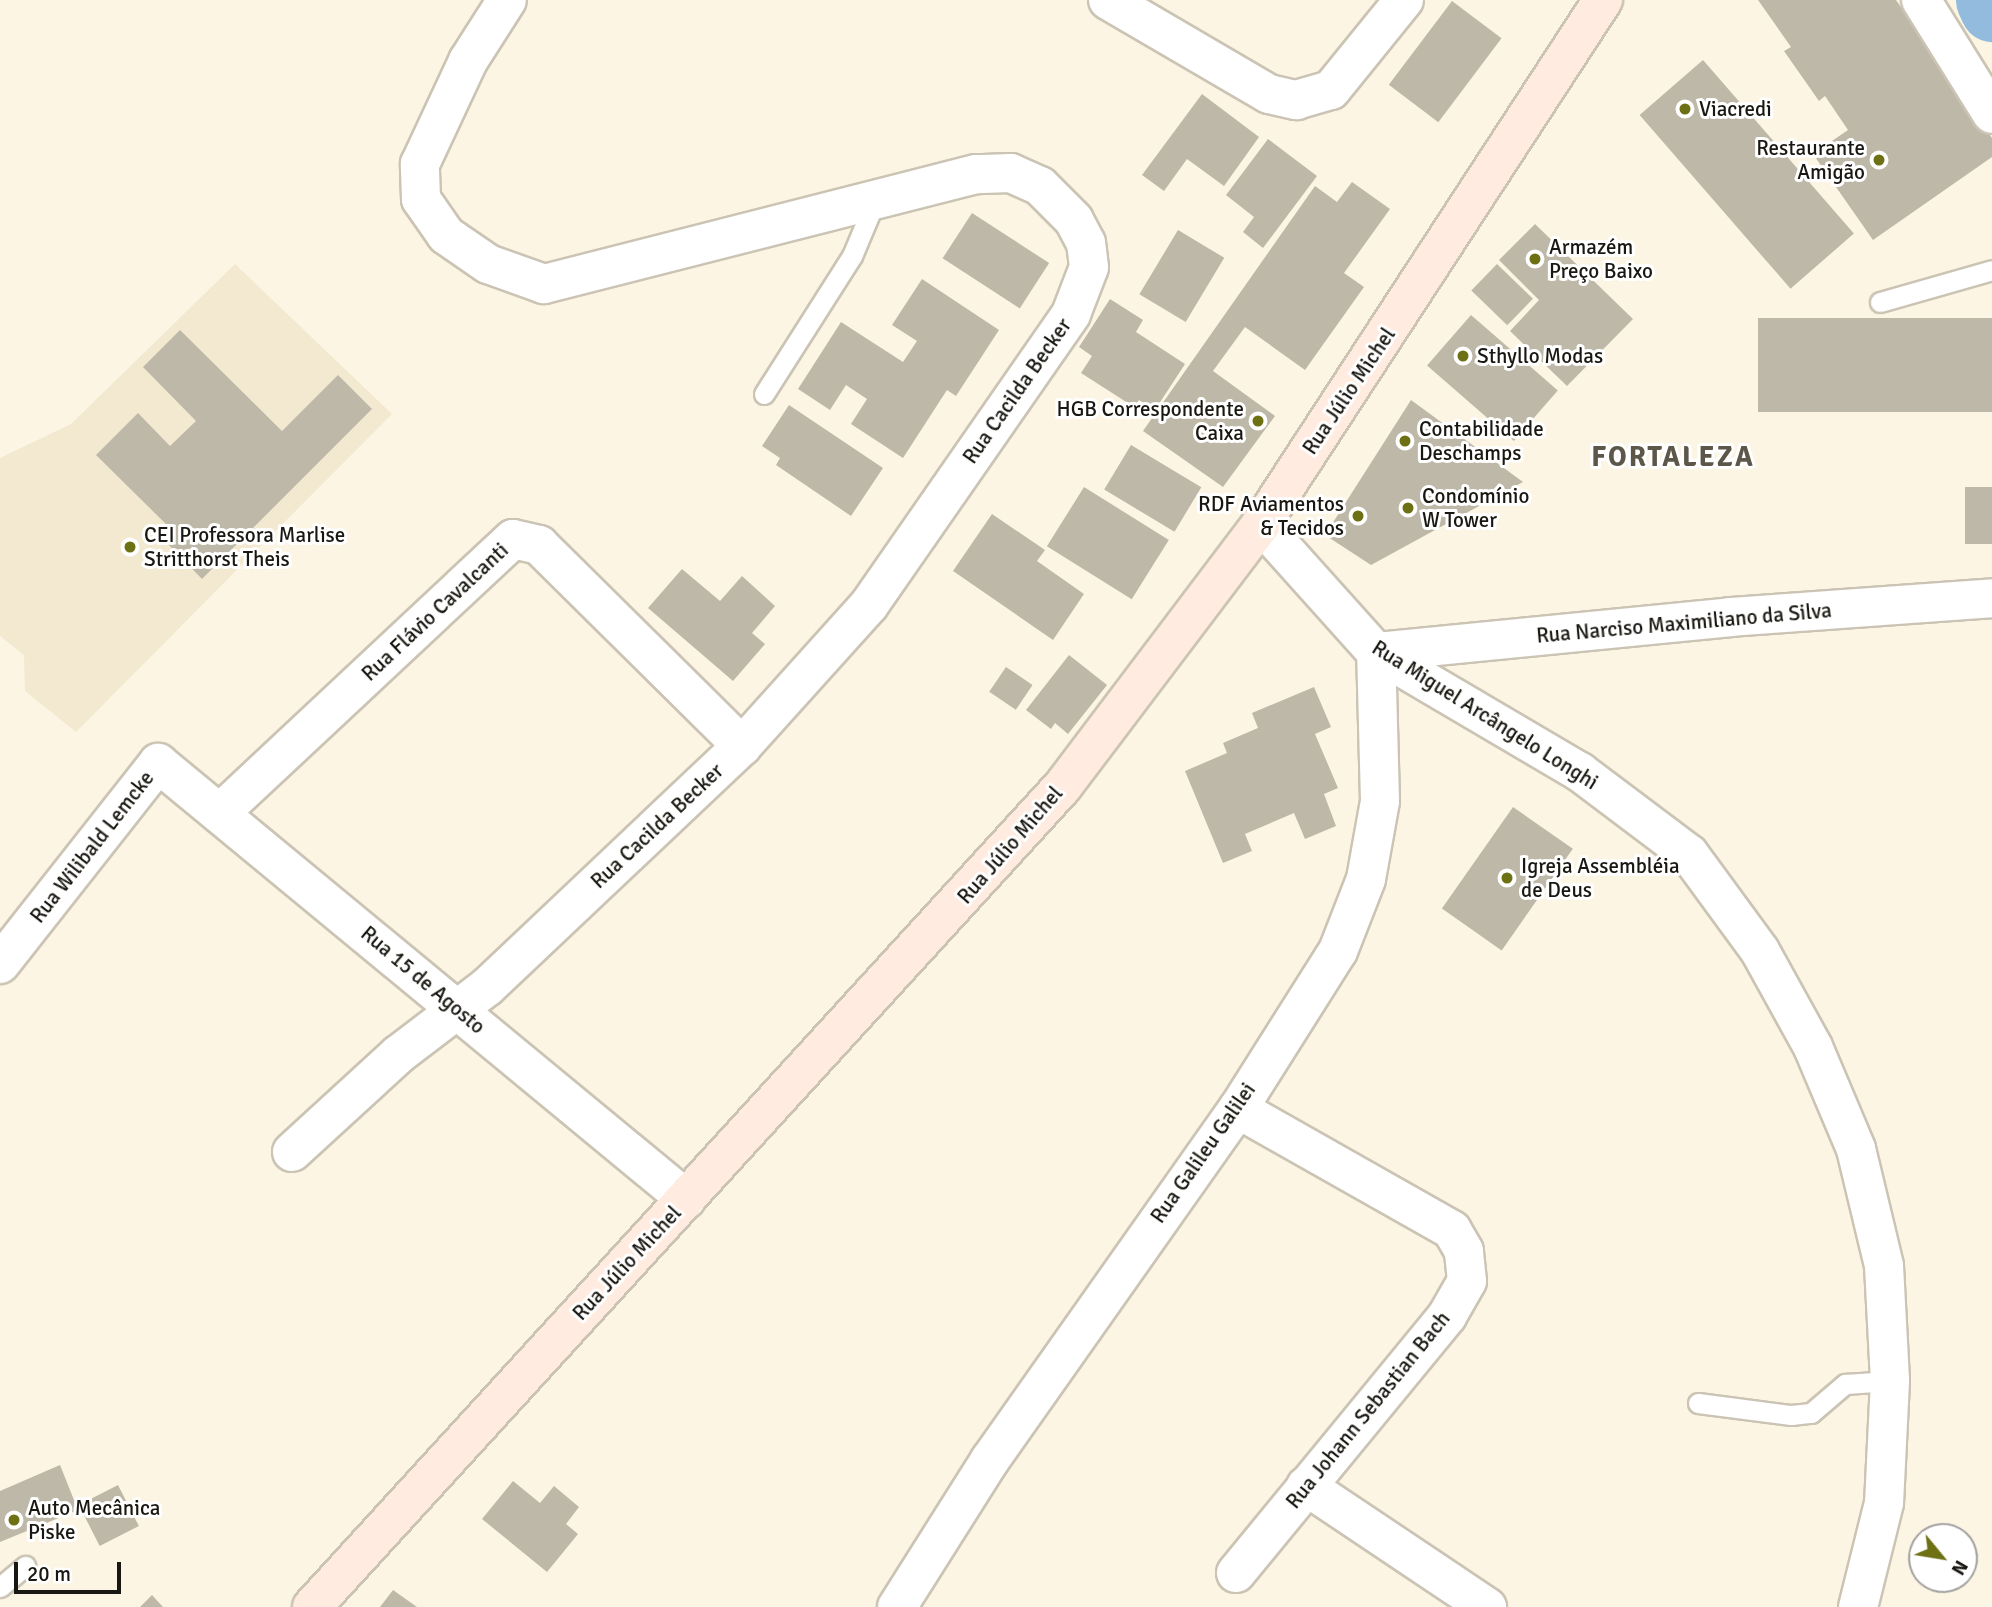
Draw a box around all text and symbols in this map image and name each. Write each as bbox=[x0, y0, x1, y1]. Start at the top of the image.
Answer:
place label: Viacredi bbox=[1699, 96, 1772, 122]
marker: Viacredi bbox=[1677, 101, 1693, 117]
place label: Restaurante Amigão bbox=[1756, 135, 1865, 185]
marker: Restaurante Amigão bbox=[1871, 152, 1887, 168]
place label: Armazém Preço Baixo bbox=[1549, 234, 1653, 284]
marker: Armazém Preço Baixo bbox=[1527, 251, 1543, 267]
street label: Rua Cacilda Becker bbox=[957, 313, 1077, 469]
street label: Rua Júlio Michel bbox=[1297, 323, 1401, 459]
place label: Sthyllo Modas bbox=[1477, 343, 1603, 369]
marker: Sthyllo Modas bbox=[1455, 348, 1471, 364]
place label: HGB Correspondente Caixa bbox=[1057, 396, 1244, 446]
marker: HGB Correspondente Caixa bbox=[1250, 413, 1266, 429]
place label: Contabilidade Deschamps bbox=[1419, 416, 1544, 466]
marker: Contabilidade Deschamps bbox=[1397, 433, 1413, 449]
district label: FORTALEZA bbox=[1592, 440, 1754, 474]
place label: Condomínio W Tower bbox=[1422, 483, 1529, 533]
place label: RDF Aviamentos & Tecidos bbox=[1198, 491, 1344, 541]
marker: Condomínio W Tower bbox=[1400, 500, 1416, 516]
marker: RDF Aviamentos & Tecidos bbox=[1350, 508, 1366, 524]
place label: CEI Professora Marlise Stritthorst Theis bbox=[144, 522, 345, 572]
street label: Rua Flávio Cavalcanti bbox=[357, 538, 513, 686]
marker: CEI Professora Marlise Stritthorst Theis bbox=[122, 539, 138, 555]
street label: Rua Narciso Maximiliano da Silva bbox=[1535, 598, 1833, 648]
street label: Rua Miguel Arcângelo Longhi bbox=[1367, 635, 1603, 795]
street label: Rua Cacilda Becker bbox=[586, 758, 728, 894]
street label: Rua Wilibald Lemcke bbox=[25, 766, 159, 928]
street label: Rua Júlio Michel bbox=[952, 781, 1068, 909]
place label: Igreja Assembléia de Deus bbox=[1521, 853, 1680, 903]
marker: Igreja Assembléia de Deus bbox=[1499, 870, 1515, 886]
street label: Rua 15 de Agosto bbox=[356, 921, 490, 1039]
street label: Rua Galileu Galilei bbox=[1145, 1078, 1261, 1228]
street label: Rua Júlio Michel bbox=[567, 1200, 687, 1326]
street label: Rua Johann Sebastian Bach bbox=[1281, 1306, 1455, 1514]
place label: Auto Mecânica Piske bbox=[28, 1495, 161, 1545]
marker: Auto Mecânica Piske bbox=[6, 1512, 22, 1528]
north arrow bbox=[1908, 1523, 1978, 1593]
scale bar bbox=[18, 1548, 124, 1592]
text: N bbox=[1946, 1556, 1973, 1579]
text: 20 m bbox=[27, 1561, 71, 1587]

